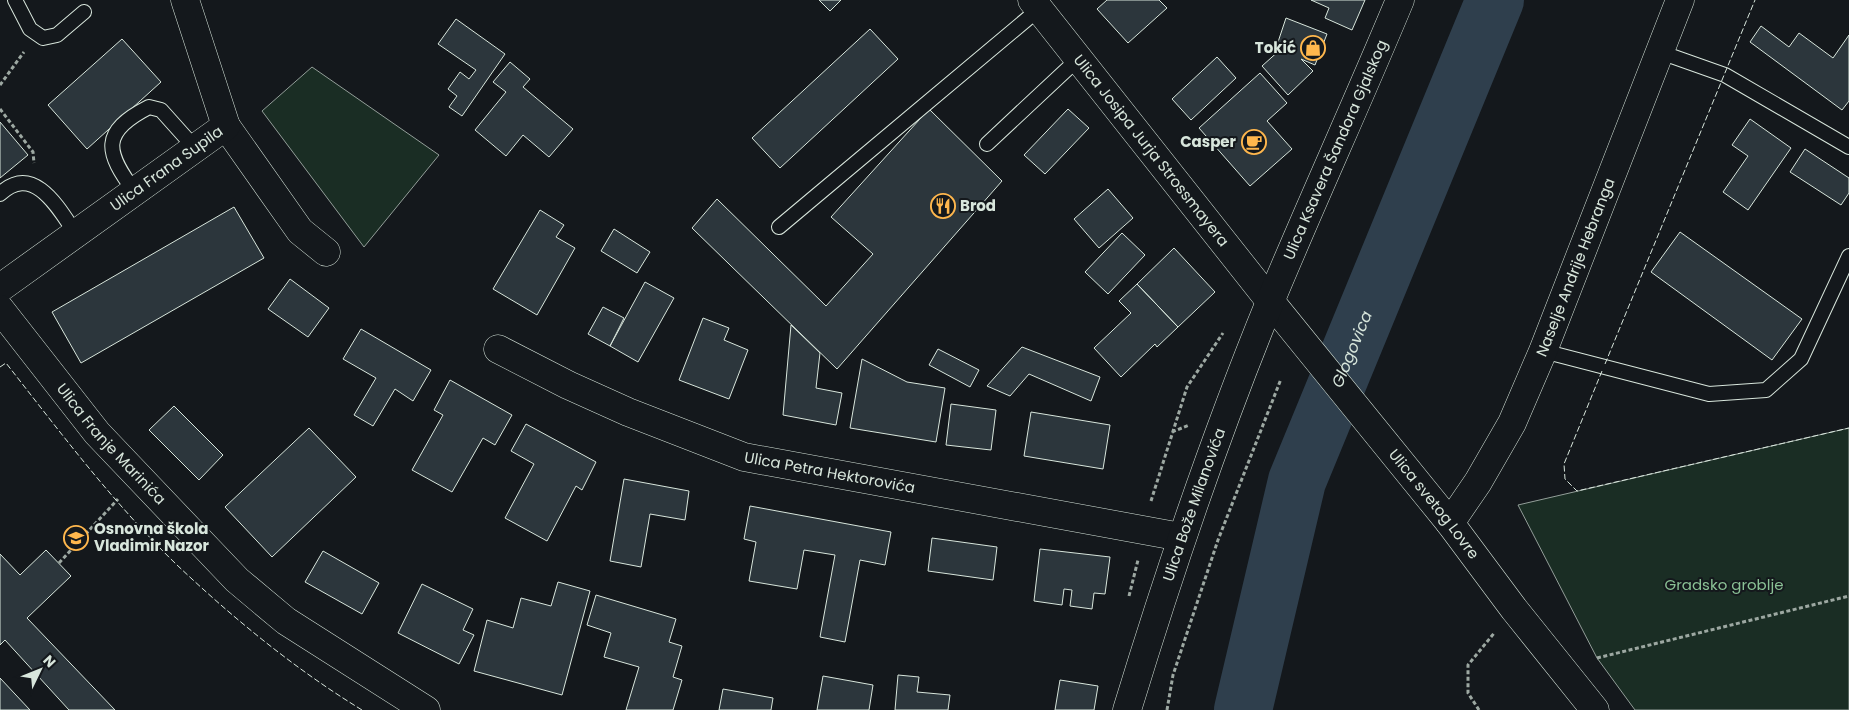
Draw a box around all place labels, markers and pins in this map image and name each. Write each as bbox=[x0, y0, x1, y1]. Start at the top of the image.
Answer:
shop icon: Tokić bbox=[1300, 35, 1326, 61]
place label: Tokić bbox=[1255, 37, 1296, 58]
cafe icon: Casper bbox=[1241, 129, 1267, 155]
place label: Casper bbox=[1180, 131, 1237, 152]
restaurant icon: Brod bbox=[930, 193, 956, 219]
place label: Brod bbox=[960, 195, 996, 216]
place label: Osnovna škola Vladimir Nazor bbox=[94, 518, 210, 556]
school or university icon: Osnovna škola Vladimir Nazor bbox=[63, 525, 89, 551]

